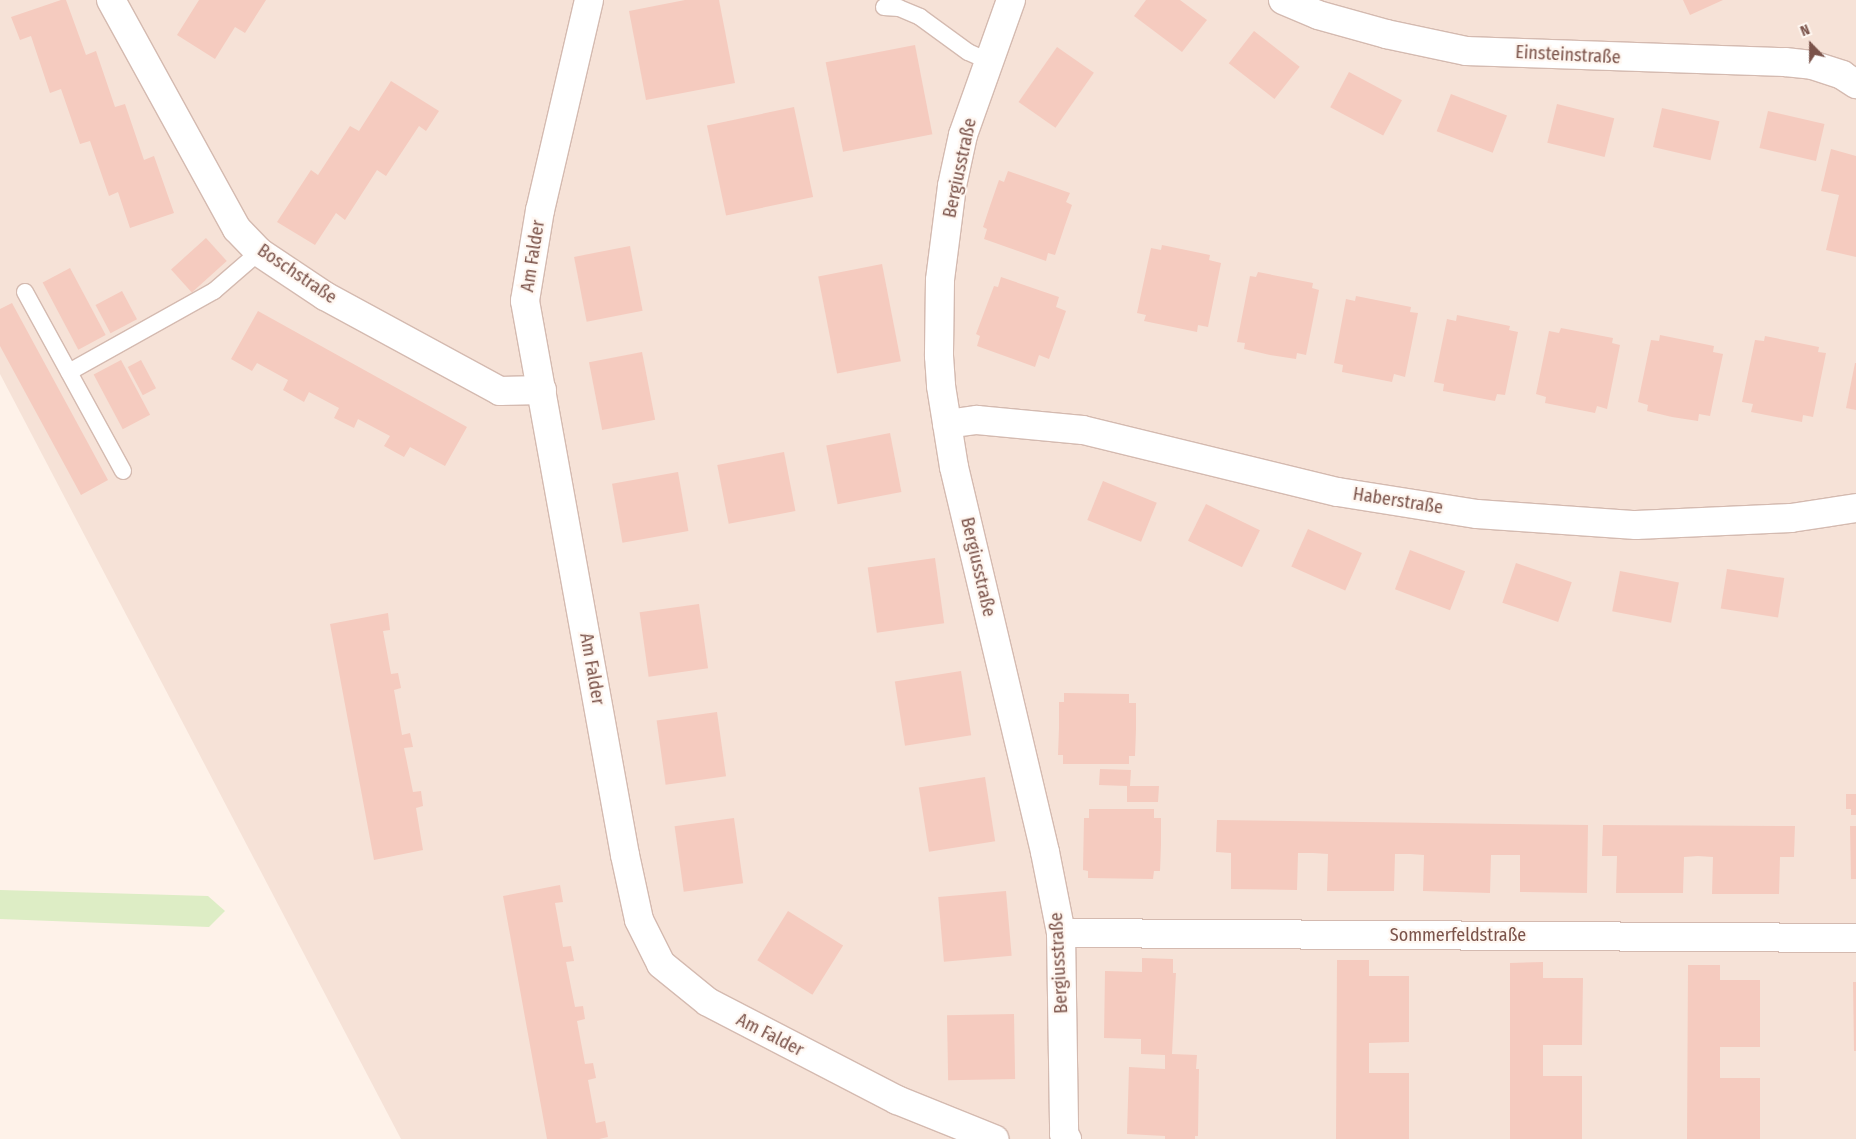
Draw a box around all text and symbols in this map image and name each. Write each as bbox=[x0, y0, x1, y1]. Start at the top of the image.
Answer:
north arrow bbox=[1786, 20, 1836, 70]
text: N bbox=[1798, 21, 1812, 40]
street label: Einsteinstraße bbox=[1515, 41, 1621, 69]
street label: Bergiusstraße bbox=[939, 116, 981, 220]
street label: Am Falder bbox=[517, 219, 549, 293]
street label: Boschstraße bbox=[253, 240, 341, 308]
street label: Haberstraße bbox=[1351, 483, 1445, 519]
street label: Bergiusstraße bbox=[956, 515, 1000, 619]
street label: Am Falder bbox=[575, 631, 609, 707]
street label: Bergiusstraße bbox=[1046, 912, 1072, 1014]
street label: Sommerfeldstraße bbox=[1390, 924, 1526, 946]
street label: Am Falder bbox=[733, 1009, 807, 1061]

